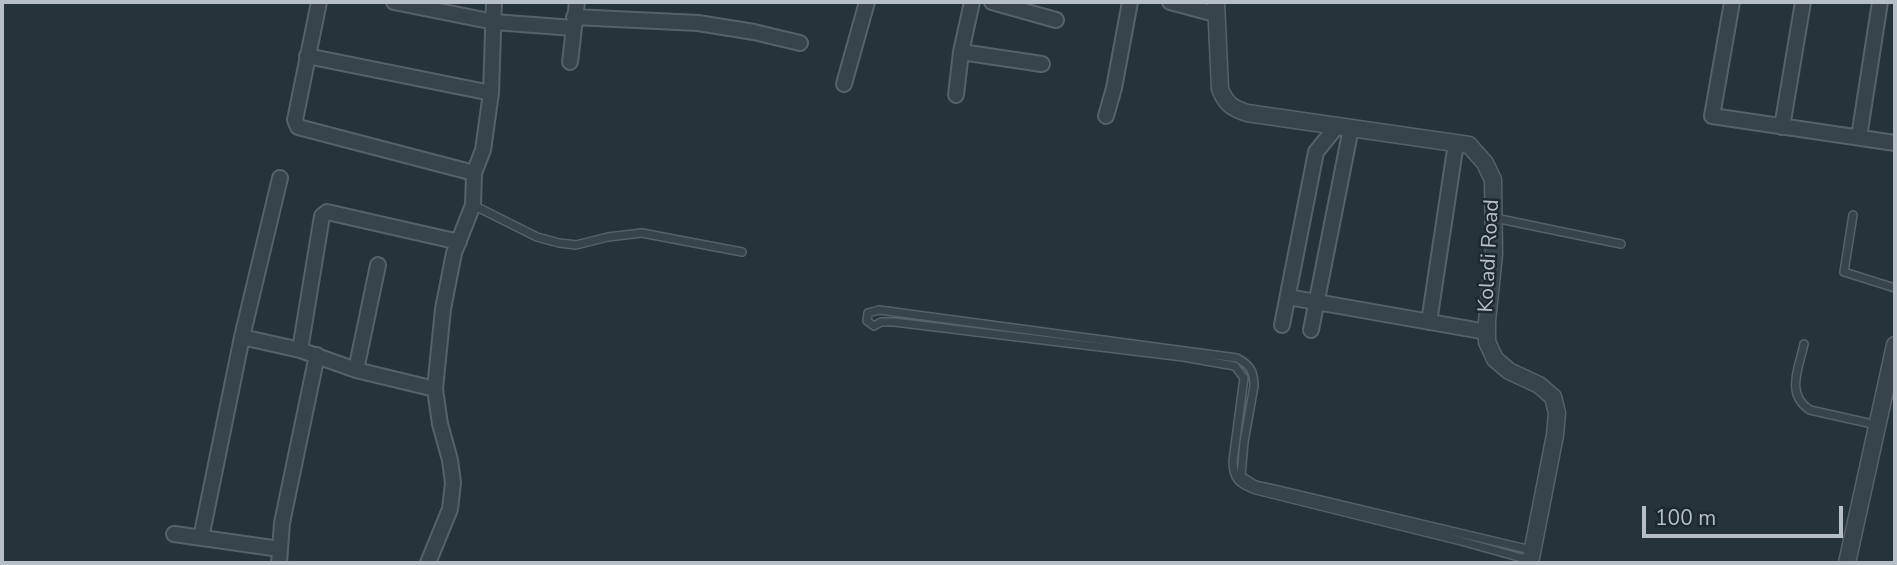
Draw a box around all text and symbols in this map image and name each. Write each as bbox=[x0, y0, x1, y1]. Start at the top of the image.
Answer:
street label: Koladi Road bbox=[1474, 199, 1506, 313]
scale bar bbox=[1645, 491, 1846, 536]
text: 100 m bbox=[1655, 504, 1716, 532]

